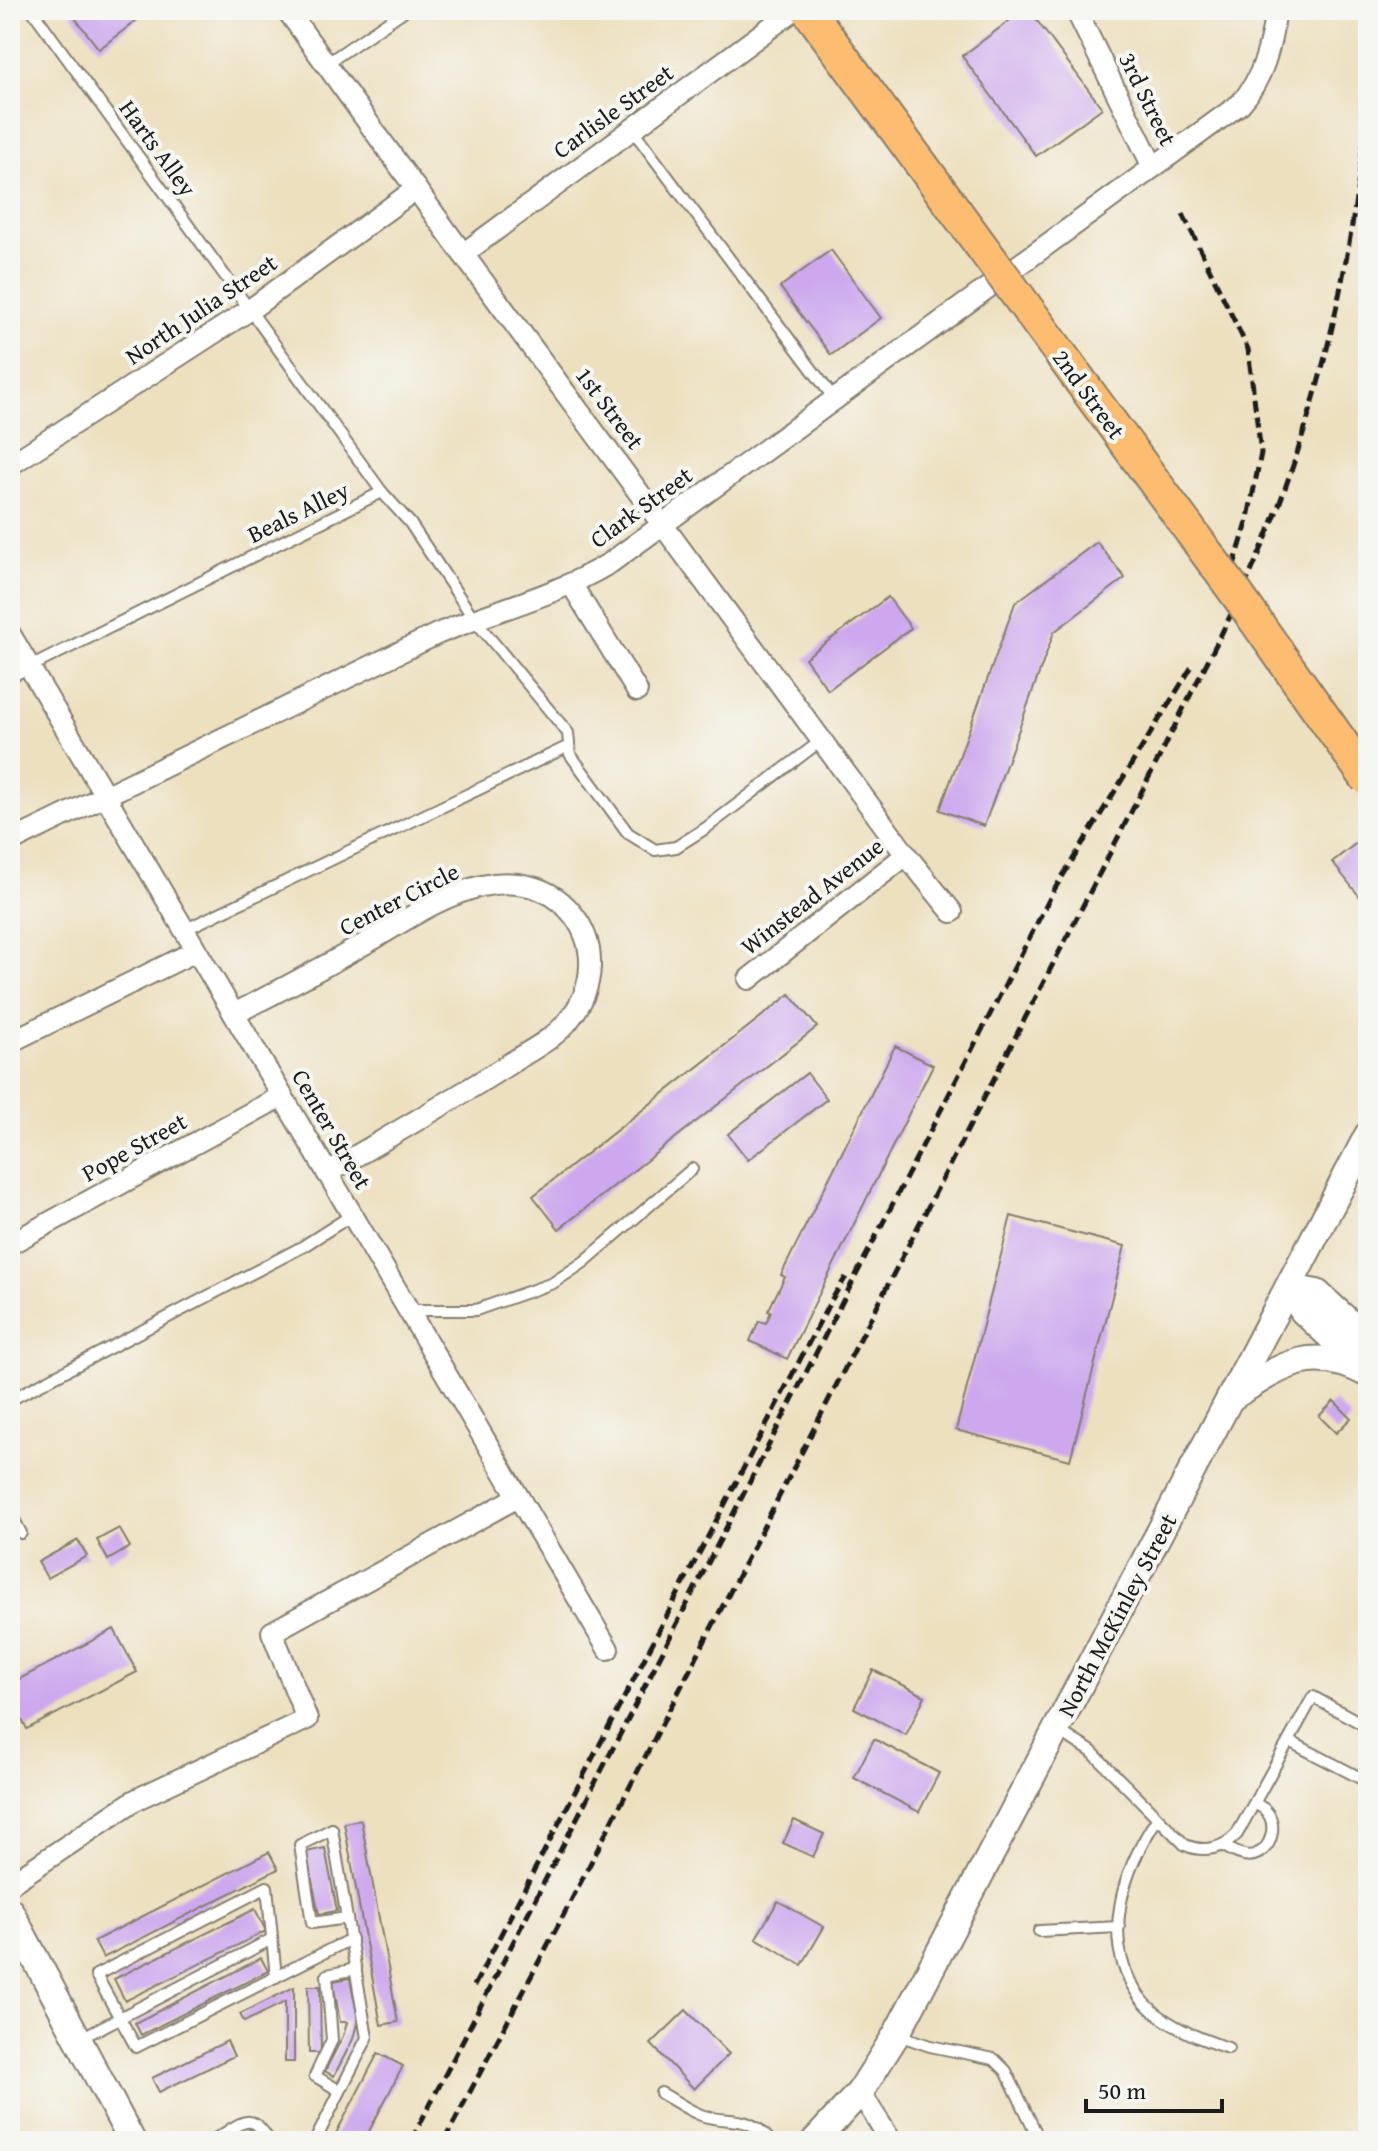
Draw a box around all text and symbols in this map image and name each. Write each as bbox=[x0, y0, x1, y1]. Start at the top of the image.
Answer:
street label: 3rd Street bbox=[1110, 46, 1186, 152]
street label: Carlisle Street bbox=[546, 55, 681, 167]
street label: Harts Alley bbox=[111, 93, 205, 203]
street label: North Julia Street bbox=[118, 245, 284, 373]
street label: 2nd Street bbox=[1044, 342, 1134, 447]
street label: 1st Street bbox=[567, 359, 653, 457]
street label: Clark Street bbox=[582, 457, 700, 556]
street label: Beals Alley bbox=[241, 472, 355, 552]
street label: Winstead Avenue bbox=[733, 829, 891, 963]
street label: Center Circle bbox=[333, 854, 465, 944]
street label: Center Street bbox=[283, 1062, 381, 1196]
street label: Pope Street bbox=[75, 1103, 193, 1190]
street label: North McKinley Street bbox=[1049, 1507, 1186, 1723]
scale bar bbox=[1086, 2063, 1222, 2113]
text: 50 m bbox=[1098, 2073, 1146, 2108]

